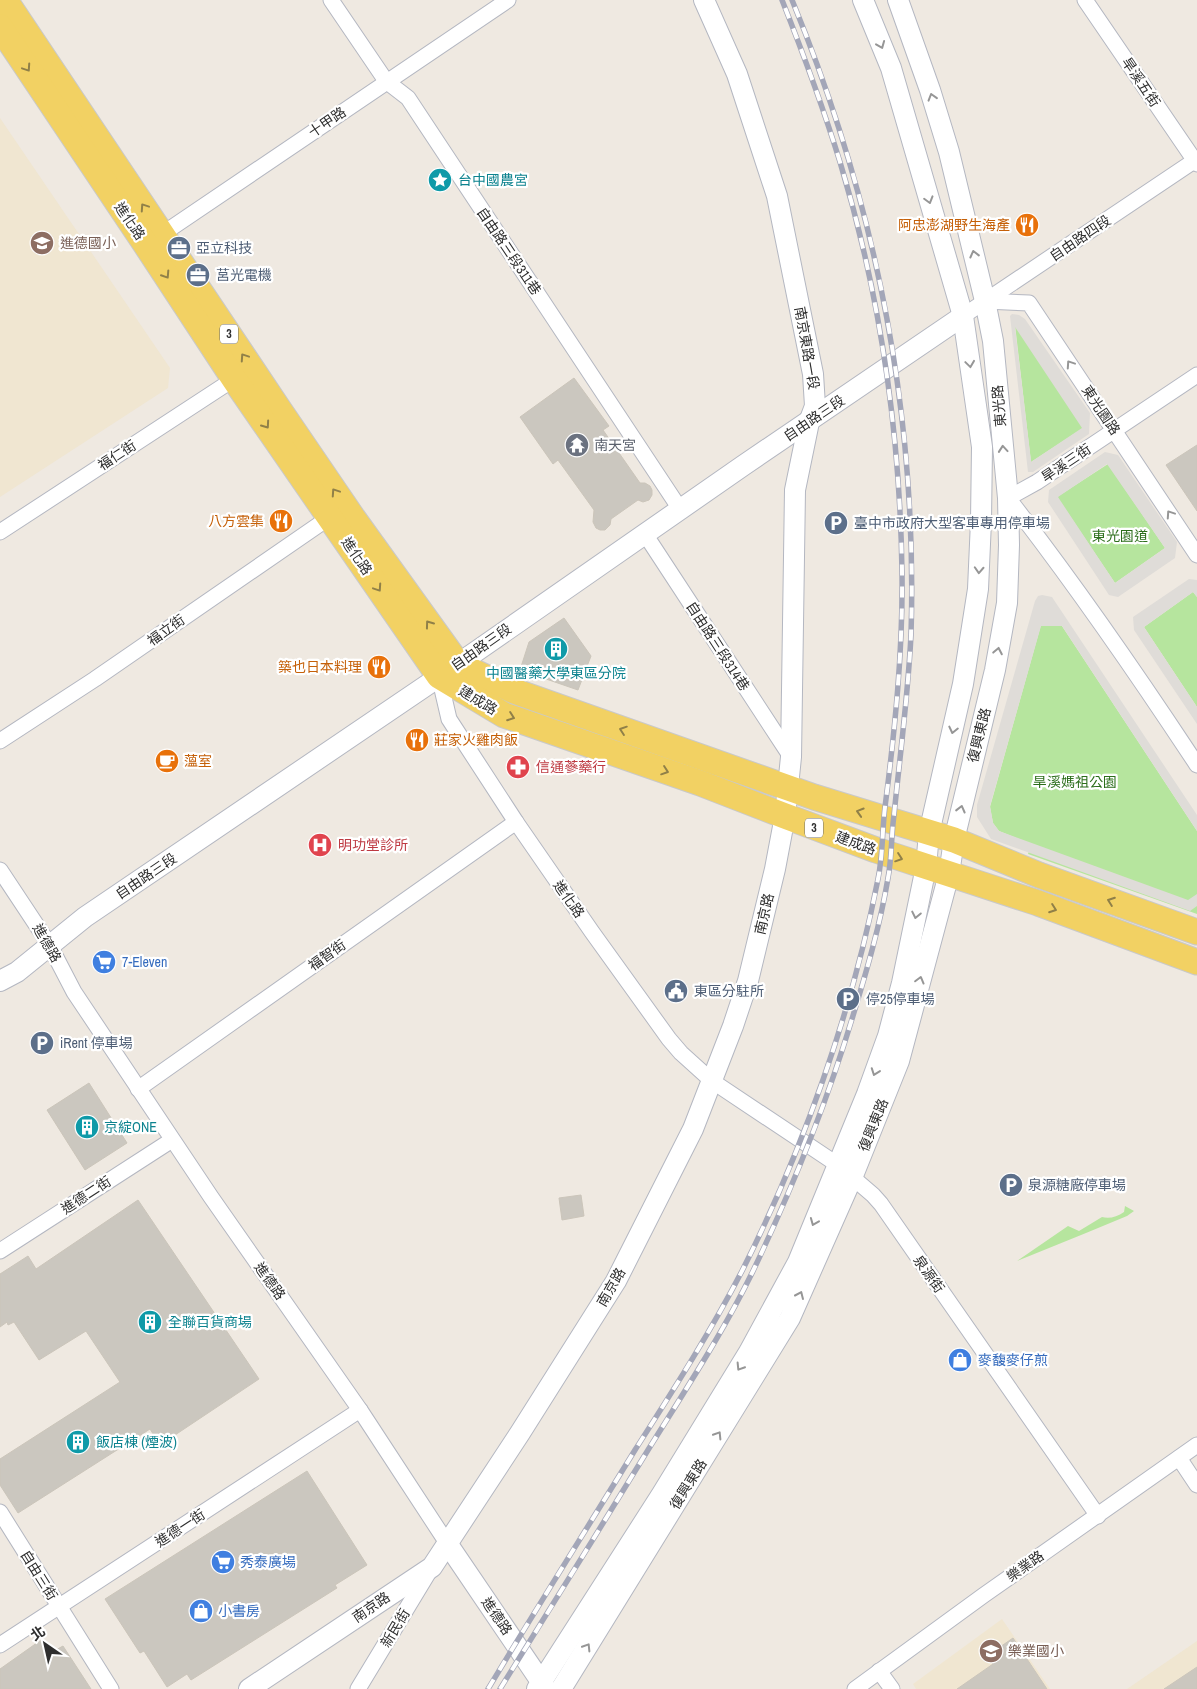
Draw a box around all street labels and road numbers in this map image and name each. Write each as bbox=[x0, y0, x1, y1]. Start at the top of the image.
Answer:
street label: 旱溪五街 bbox=[1118, 54, 1164, 110]
street label: 十甲路 bbox=[305, 103, 349, 141]
street label: 進化路 bbox=[111, 199, 149, 243]
street label: 自由路三段311巷 bbox=[473, 204, 545, 298]
street label: 自由路四段 bbox=[1046, 211, 1114, 265]
street label: 南京東路一段 bbox=[791, 305, 823, 391]
road number: 3 bbox=[220, 324, 238, 344]
street label: 東光園路 bbox=[1078, 382, 1124, 438]
street label: 東光路 bbox=[988, 384, 1010, 428]
street label: 自由路三段 bbox=[780, 391, 848, 445]
street label: 福仁街 bbox=[94, 436, 140, 474]
street label: 旱溪三街 bbox=[1038, 440, 1094, 486]
street label: 進化路 bbox=[338, 534, 376, 578]
street label: 自由路三段314巷 bbox=[682, 598, 754, 694]
street label: 福立街 bbox=[144, 611, 188, 649]
street label: 自由路三段 bbox=[447, 620, 515, 674]
street label: 建成路 bbox=[455, 681, 501, 719]
street label: 復興東路 bbox=[963, 706, 995, 764]
road number: 3 bbox=[805, 818, 823, 838]
street label: 建成路 bbox=[833, 827, 879, 859]
street label: 自由路三段 bbox=[112, 849, 180, 903]
street label: 進化路 bbox=[550, 877, 588, 921]
street label: 南京路 bbox=[751, 892, 777, 936]
street label: 進德路 bbox=[29, 920, 65, 966]
street label: 福智街 bbox=[305, 936, 349, 974]
street label: 復興東路 bbox=[854, 1096, 892, 1154]
street label: 進德二街 bbox=[58, 1172, 114, 1218]
street label: 泉源街 bbox=[910, 1252, 948, 1296]
street label: 進德路 bbox=[251, 1259, 289, 1303]
street label: 南京路 bbox=[593, 1264, 629, 1310]
street label: 復興東路 bbox=[666, 1455, 710, 1513]
street label: 進德一街 bbox=[152, 1505, 208, 1551]
street label: 自由三街 bbox=[17, 1546, 61, 1604]
street label: 樂業路 bbox=[1003, 1547, 1047, 1585]
street label: 南京路 bbox=[349, 1588, 393, 1626]
street label: 進德路 bbox=[478, 1594, 516, 1638]
street label: 新民街 bbox=[376, 1605, 414, 1651]

